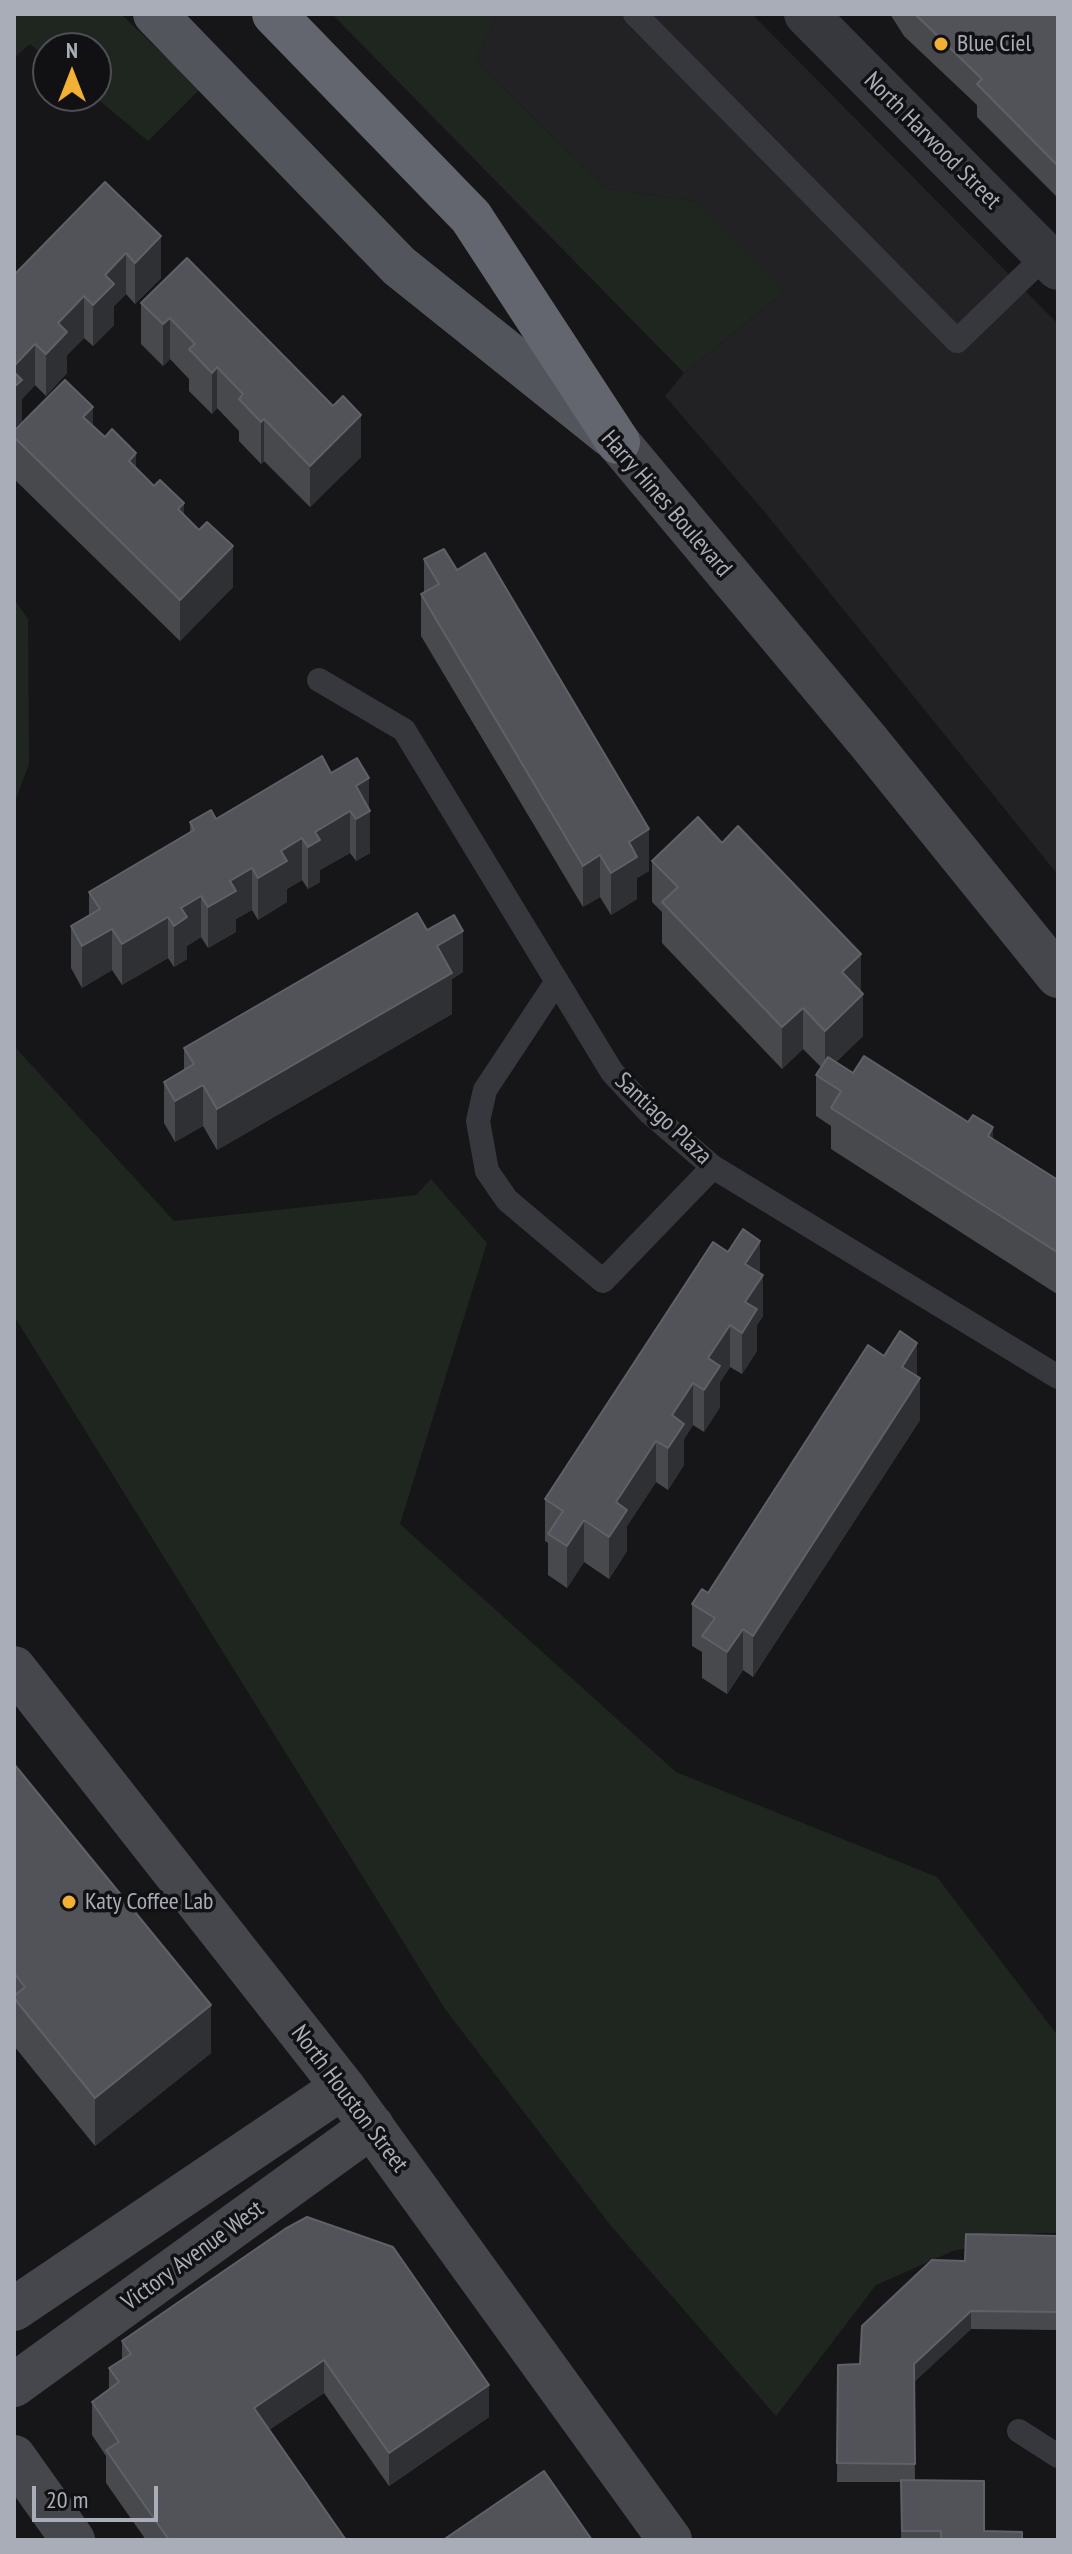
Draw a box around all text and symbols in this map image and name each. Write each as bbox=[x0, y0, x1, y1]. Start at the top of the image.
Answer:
place label: Blue Ciel bbox=[957, 30, 1031, 58]
north arrow bbox=[32, 32, 112, 112]
marker: Blue Ciel bbox=[932, 35, 950, 53]
text: N bbox=[66, 36, 78, 64]
street label: North Harwood Street bbox=[858, 67, 1006, 215]
street label: Harry Hines Boulevard bbox=[595, 425, 737, 583]
street label: Santiago Plaza bbox=[609, 1067, 717, 1171]
place label: Katy Coffee Lab bbox=[85, 1888, 213, 1916]
marker: Katy Coffee Lab bbox=[60, 1893, 78, 1911]
street label: North Houston Street bbox=[284, 2020, 414, 2178]
street label: Victory Avenue West bbox=[117, 2195, 269, 2317]
scale bar bbox=[36, 2470, 162, 2520]
text: 20 m bbox=[46, 2484, 88, 2515]

